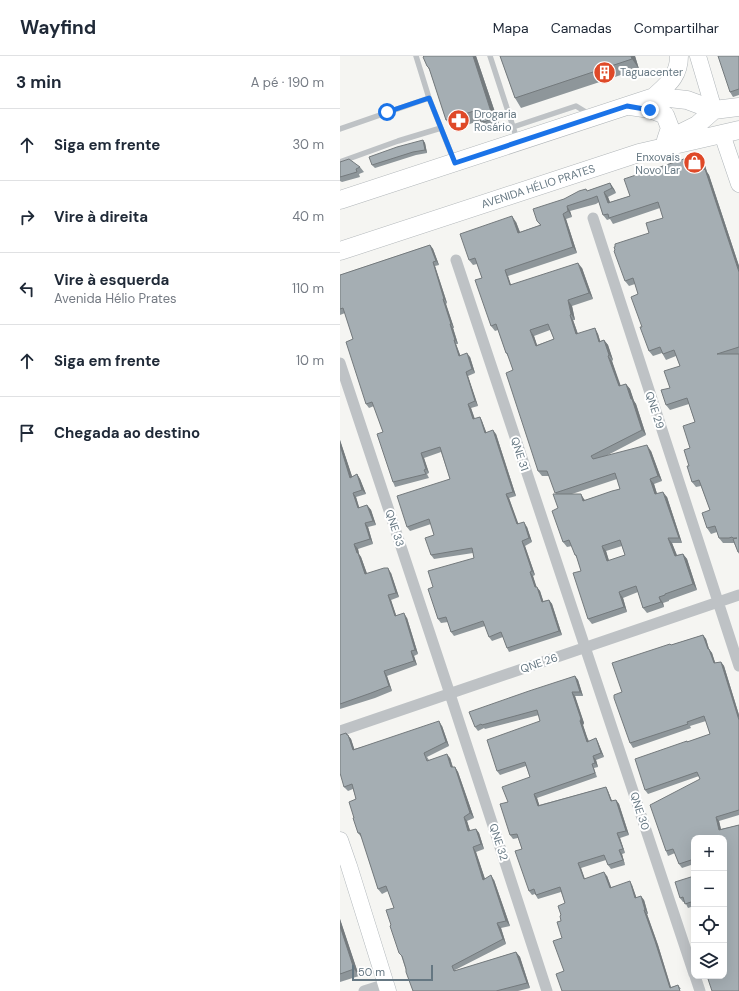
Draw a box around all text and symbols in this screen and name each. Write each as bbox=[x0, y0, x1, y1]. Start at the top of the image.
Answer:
text: Wayfind bbox=[20, 15, 96, 40]
text: Mapa bbox=[493, 19, 529, 37]
text: Camadas bbox=[551, 19, 612, 37]
text: Compartilhar bbox=[634, 19, 719, 37]
building icon: Taguacenter bbox=[592, 59, 618, 85]
place label: Taguacenter bbox=[620, 65, 683, 79]
text: 3 min bbox=[16, 71, 61, 93]
text: A pé · 190 m bbox=[251, 74, 324, 91]
route end bbox=[641, 101, 659, 119]
route start bbox=[378, 103, 396, 121]
pharmacy icon: Drogaria Rosário bbox=[445, 107, 471, 133]
place label: Drogaria Rosário bbox=[474, 107, 517, 134]
icon: ahead bbox=[16, 134, 38, 156]
text: Siga em frente bbox=[54, 135, 160, 155]
text: 30 m bbox=[292, 136, 324, 153]
place label: Enxovais Novo Lar bbox=[635, 150, 680, 177]
shop icon: Enxovais Novo Lar bbox=[682, 150, 708, 176]
street label: AVENIDA HÉLIO PRATES bbox=[479, 161, 597, 211]
icon: right bbox=[16, 206, 38, 228]
text: Vire à direita bbox=[54, 207, 148, 227]
text: 40 m bbox=[292, 208, 324, 225]
text: Vire à esquerda bbox=[54, 270, 169, 290]
icon: left bbox=[16, 278, 38, 300]
text: 110 m bbox=[292, 280, 324, 297]
text: Avenida Hélio Prates bbox=[54, 290, 177, 307]
icon: ahead bbox=[16, 350, 38, 372]
text: Siga em frente bbox=[54, 351, 160, 371]
text: 10 m bbox=[296, 352, 324, 369]
street label: QNE 29 bbox=[642, 390, 668, 431]
icon: arrive bbox=[16, 422, 38, 444]
text: Chegada ao destino bbox=[54, 423, 200, 443]
street label: QNE 31 bbox=[508, 435, 532, 473]
street label: QNE 33 bbox=[382, 508, 408, 548]
street label: QNE 26 bbox=[519, 650, 560, 676]
street label: QNE 30 bbox=[627, 790, 653, 832]
street label: QNE 32 bbox=[486, 822, 512, 862]
map controls bbox=[691, 835, 727, 979]
button: + bbox=[691, 835, 727, 871]
button: − bbox=[691, 871, 727, 907]
button: locate bbox=[691, 907, 727, 943]
button: layers bbox=[691, 943, 727, 979]
scale bar bbox=[352, 963, 433, 982]
text: 50 m bbox=[358, 965, 385, 979]

